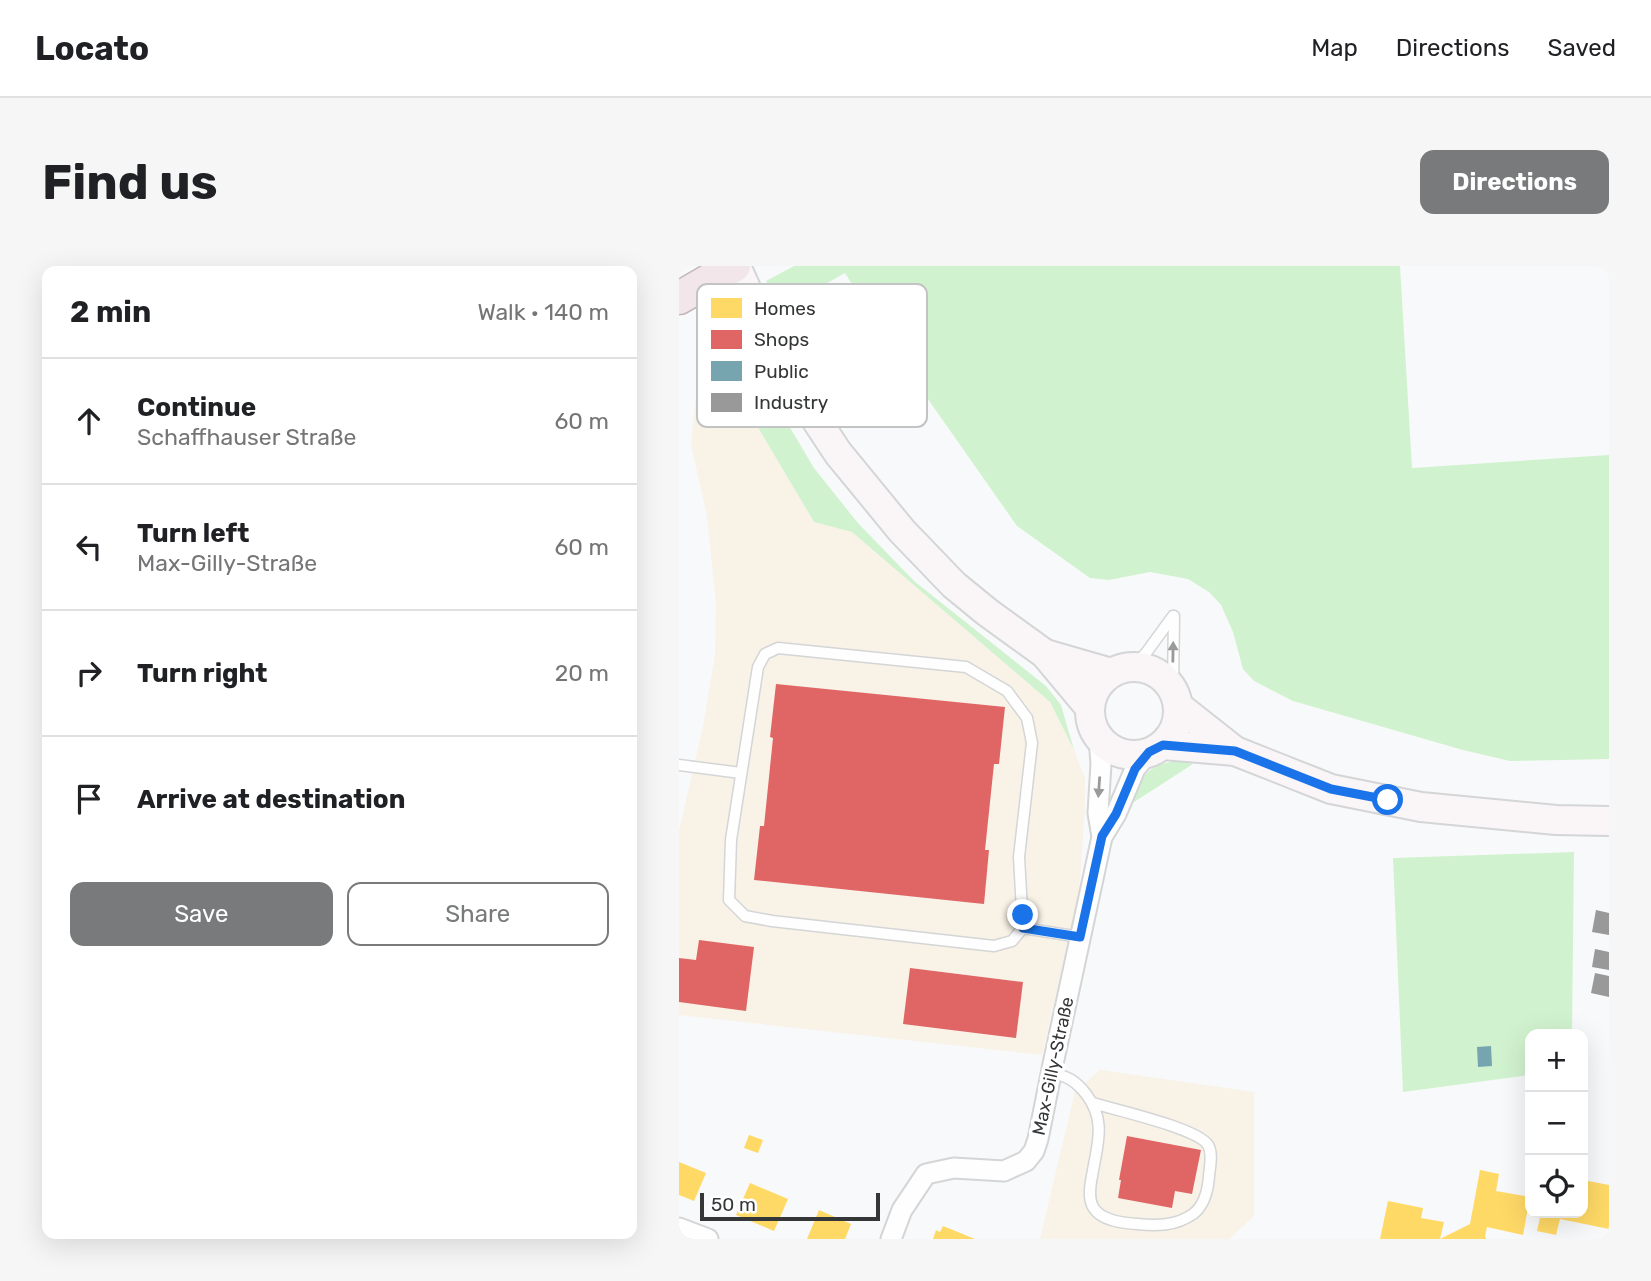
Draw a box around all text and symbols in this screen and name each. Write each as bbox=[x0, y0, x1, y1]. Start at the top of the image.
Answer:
text: Locato bbox=[35, 29, 149, 68]
text: Map bbox=[1311, 34, 1358, 62]
text: Directions bbox=[1396, 34, 1509, 62]
text: Saved bbox=[1547, 34, 1616, 62]
button: Directions bbox=[1420, 150, 1609, 214]
text: Find us bbox=[42, 153, 218, 211]
legend bbox=[697, 284, 927, 427]
text: 2 min bbox=[70, 294, 151, 330]
text: Homes bbox=[754, 297, 816, 320]
text: Walk · 140 m bbox=[477, 298, 609, 326]
text: Shops bbox=[754, 328, 809, 351]
text: Public bbox=[754, 360, 809, 383]
text: Industry bbox=[754, 391, 828, 414]
text: Continue bbox=[137, 392, 256, 423]
icon: ahead bbox=[70, 402, 108, 440]
text: 60 m bbox=[554, 407, 609, 435]
text: Schaffhauser Straße bbox=[137, 423, 356, 451]
text: Turn left bbox=[137, 518, 249, 549]
icon: left bbox=[70, 528, 108, 566]
text: 60 m bbox=[554, 533, 609, 561]
text: Max-Gilly-Straße bbox=[137, 549, 317, 577]
one-way arrow bbox=[1167, 641, 1179, 663]
icon: right bbox=[70, 654, 108, 692]
text: Turn right bbox=[137, 658, 267, 689]
text: 20 m bbox=[555, 659, 609, 687]
one-way arrow bbox=[1094, 776, 1105, 798]
icon: arrive bbox=[70, 780, 108, 818]
text: Arrive at destination bbox=[137, 784, 405, 815]
route start bbox=[1372, 784, 1403, 815]
button: Save bbox=[70, 882, 333, 946]
button: Share bbox=[347, 882, 609, 946]
route end bbox=[1007, 899, 1038, 930]
street label: Max-Gilly-Straße bbox=[1028, 995, 1078, 1137]
map controls bbox=[1525, 1029, 1588, 1218]
button: + bbox=[1525, 1029, 1588, 1092]
button: − bbox=[1525, 1092, 1588, 1155]
button: locate bbox=[1525, 1155, 1588, 1218]
scale bar bbox=[700, 1190, 880, 1222]
text: 50 m bbox=[711, 1193, 756, 1216]

